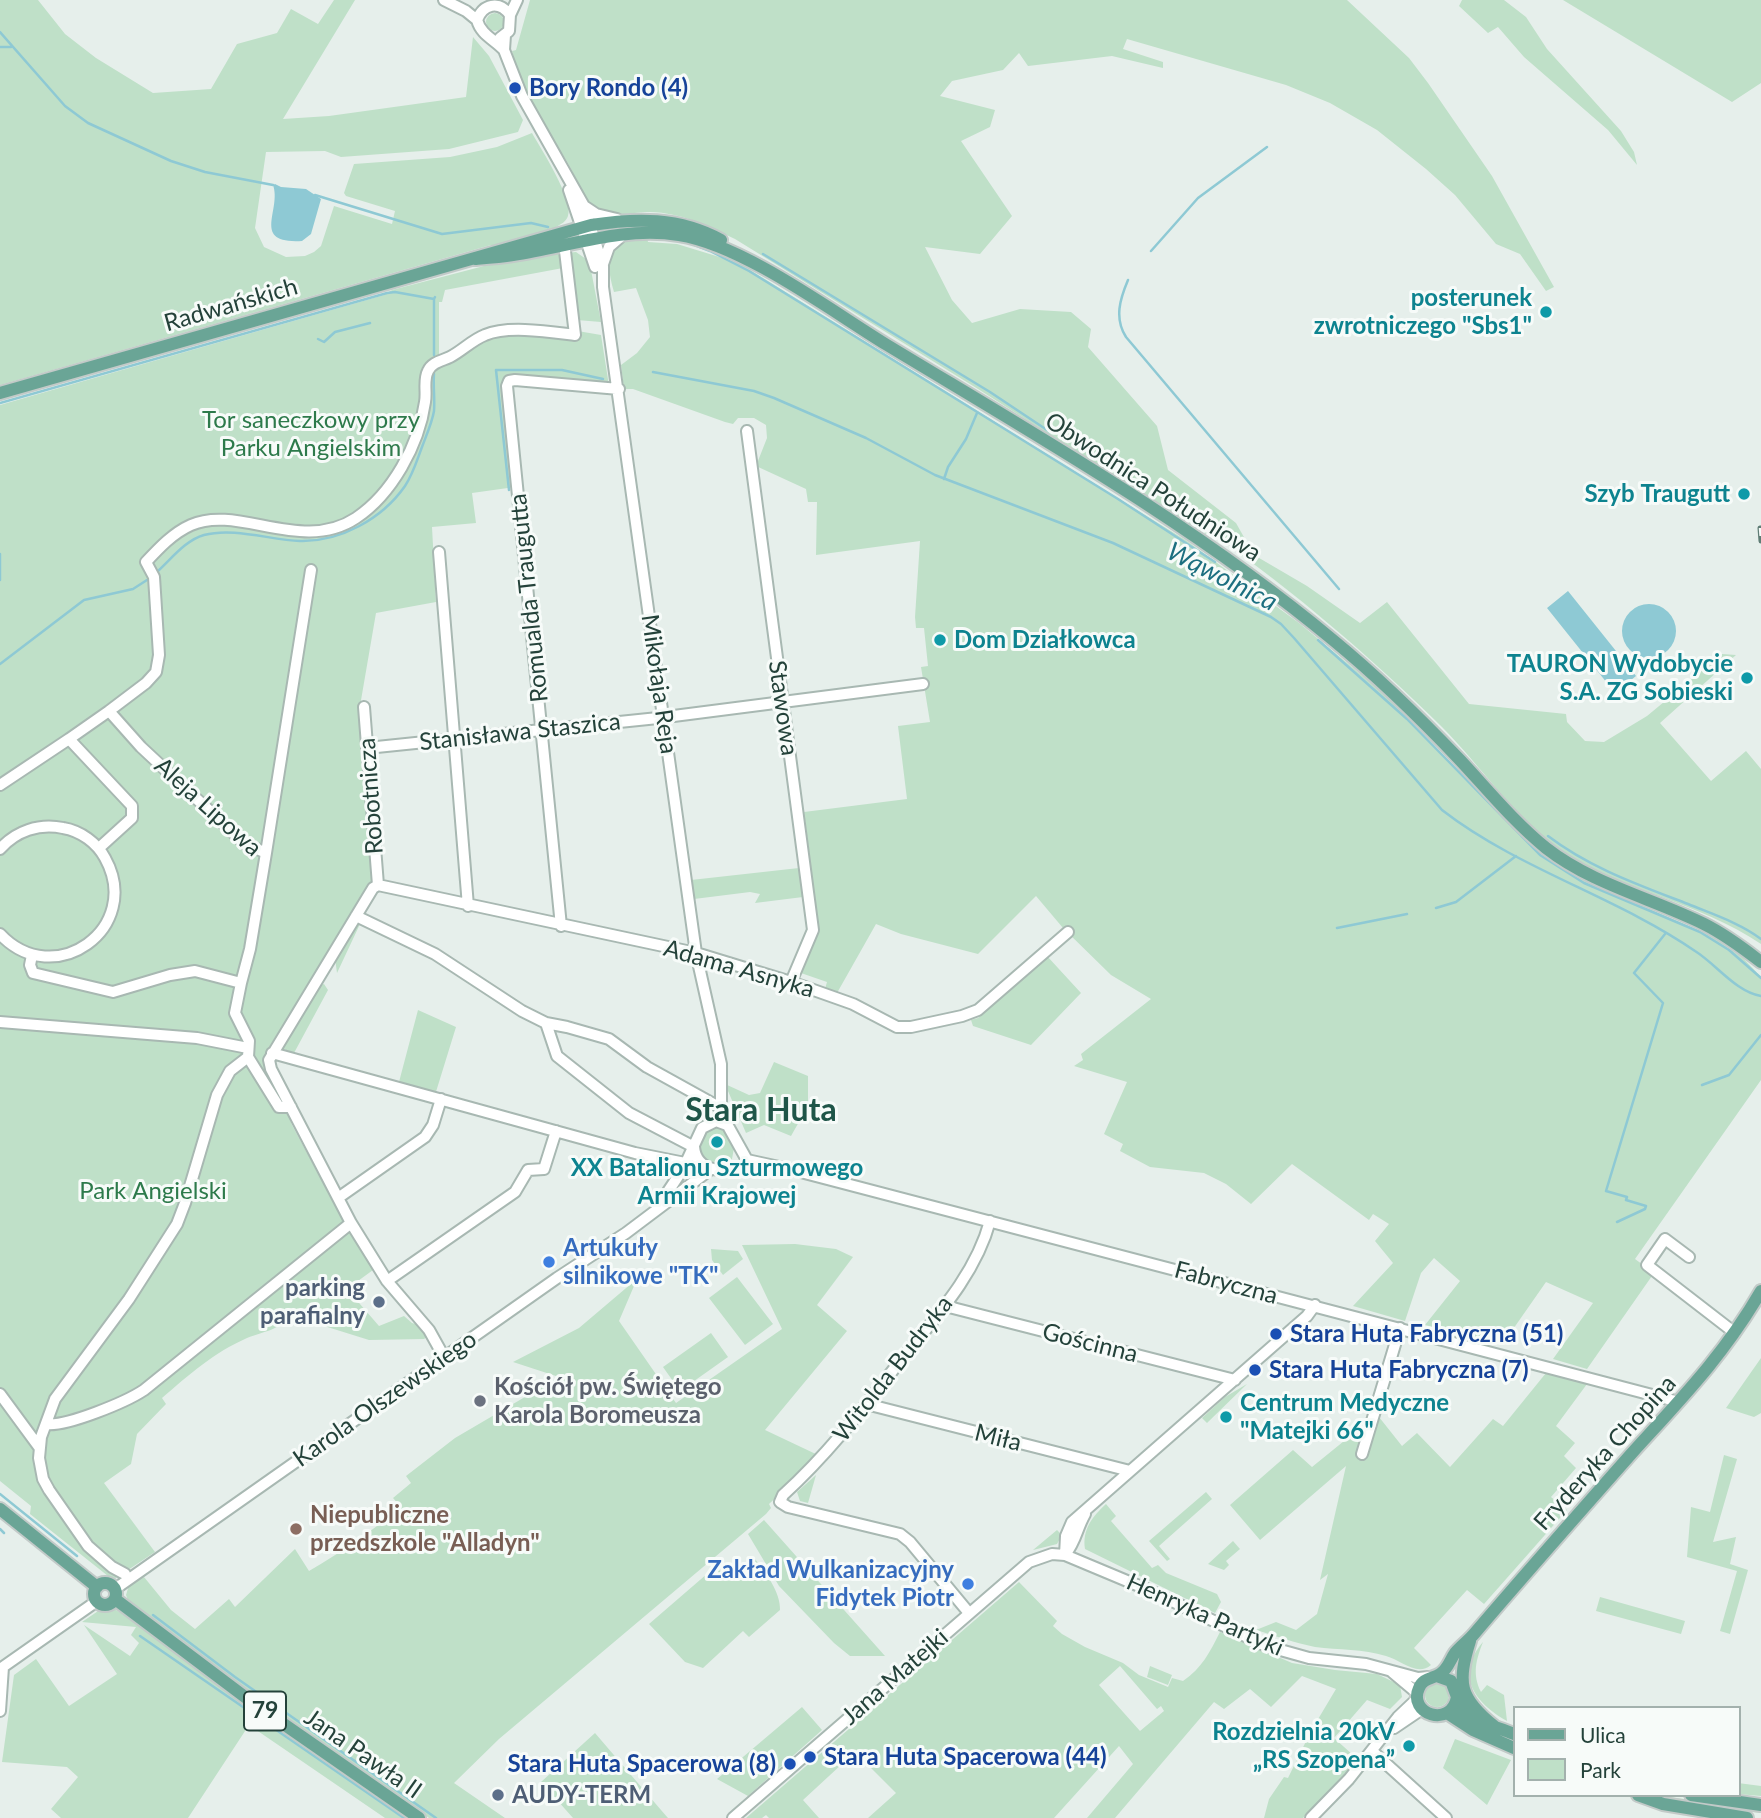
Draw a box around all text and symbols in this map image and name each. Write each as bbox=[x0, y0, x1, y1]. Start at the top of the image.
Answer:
place label: Bory Rondo (4) bbox=[529, 74, 688, 102]
marker: Bory Rondo (4) bbox=[507, 80, 523, 96]
street label: Radwańskich bbox=[161, 272, 301, 338]
place label: posterunek zwrotniczego "Sbs1" bbox=[1314, 284, 1532, 340]
marker: posterunek zwrotniczego "Sbs1" bbox=[1538, 304, 1554, 320]
park label: Tor saneczkowy przy Parku Angielskim bbox=[202, 406, 420, 462]
street label: Obwodnica Południowa bbox=[1040, 406, 1266, 568]
place label: Szyb Traugutt bbox=[1585, 480, 1730, 508]
marker: Szyb Traugutt bbox=[1736, 486, 1752, 502]
street label: Romualda Traugutta bbox=[504, 492, 554, 704]
water label: Wąwolnica bbox=[1162, 536, 1282, 618]
street label: Mikołaja Reja bbox=[635, 612, 683, 756]
place label: Dom Działkowca bbox=[954, 626, 1136, 654]
marker: Dom Działkowca bbox=[932, 632, 948, 648]
place label: TAURON Wydobycie S.A. ZG Sobieski bbox=[1507, 650, 1733, 706]
street label: Stawowa bbox=[762, 659, 804, 757]
marker: TAURON Wydobycie S.A. ZG Sobieski bbox=[1739, 670, 1755, 686]
street label: Stanisława Staszica bbox=[418, 707, 622, 757]
street label: Robotnicza bbox=[353, 737, 389, 855]
street label: Aleja Lipowa bbox=[149, 751, 267, 863]
street label: Adama Asnyka bbox=[660, 934, 818, 1004]
district label: Stara Huta bbox=[685, 1092, 837, 1130]
marker: XX Batalionu Szturmowego Armii Krajowej bbox=[709, 1134, 725, 1150]
place label: XX Batalionu Szturmowego Armii Krajowej bbox=[571, 1154, 863, 1210]
park label: Park Angielski bbox=[79, 1177, 227, 1205]
place label: Artukuły silnikowe "TK" bbox=[563, 1234, 719, 1290]
marker: Artukuły silnikowe "TK" bbox=[541, 1254, 557, 1270]
street label: Fabryczna bbox=[1171, 1255, 1281, 1311]
place label: parking parafialny bbox=[260, 1274, 365, 1330]
street label: Witolda Budryka bbox=[827, 1290, 959, 1448]
marker: parking parafialny bbox=[371, 1294, 387, 1310]
street label: Gościnna bbox=[1039, 1317, 1141, 1369]
place label: Stara Huta Fabryczna (51) bbox=[1290, 1320, 1563, 1348]
street label: Karola Olszewskiego bbox=[288, 1325, 482, 1473]
marker: Stara Huta Fabryczna (51) bbox=[1268, 1326, 1284, 1342]
place label: Stara Huta Fabryczna (7) bbox=[1269, 1356, 1529, 1384]
marker: Stara Huta Fabryczna (7) bbox=[1247, 1362, 1263, 1378]
street label: Fryderyka Chopina bbox=[1528, 1370, 1682, 1536]
place label: Kościół pw. Świętego Karola Boromeusza bbox=[494, 1373, 722, 1429]
place label: Centrum Medyczne "Matejki 66" bbox=[1240, 1389, 1449, 1445]
marker: Kościół pw. Świętego Karola Boromeusza bbox=[472, 1393, 488, 1409]
marker: Centrum Medyczne "Matejki 66" bbox=[1218, 1409, 1234, 1425]
street label: Miła bbox=[972, 1418, 1024, 1458]
place label: Niepubliczne przedszkole "Alladyn" bbox=[310, 1501, 540, 1557]
marker: Niepubliczne przedszkole "Alladyn" bbox=[288, 1521, 304, 1537]
place label: Zakład Wulkanizacyjny Fidytek Piotr bbox=[707, 1556, 954, 1612]
street label: Henryka Partyki bbox=[1122, 1567, 1288, 1663]
marker: Zakład Wulkanizacyjny Fidytek Piotr bbox=[960, 1576, 976, 1592]
street label: Jana Matejki bbox=[836, 1623, 954, 1731]
road number: 79 bbox=[244, 1692, 286, 1730]
street label: Jana Pawła II bbox=[299, 1703, 427, 1805]
legend bbox=[1512, 1706, 1740, 1797]
place label: Rozdzielnia 20kV „RS Szopena” bbox=[1212, 1718, 1395, 1774]
text: Ulica bbox=[1580, 1722, 1626, 1747]
marker: Rozdzielnia 20kV „RS Szopena” bbox=[1401, 1738, 1417, 1754]
place label: Stara Huta Spacerowa (44) bbox=[824, 1743, 1107, 1771]
marker: Stara Huta Spacerowa (44) bbox=[802, 1749, 818, 1765]
place label: Stara Huta Spacerowa (8) bbox=[507, 1750, 776, 1778]
marker: Stara Huta Spacerowa (8) bbox=[782, 1756, 798, 1772]
text: Park bbox=[1580, 1757, 1621, 1782]
place label: AUDY-TERM bbox=[512, 1781, 651, 1809]
marker: AUDY-TERM bbox=[490, 1787, 506, 1803]

